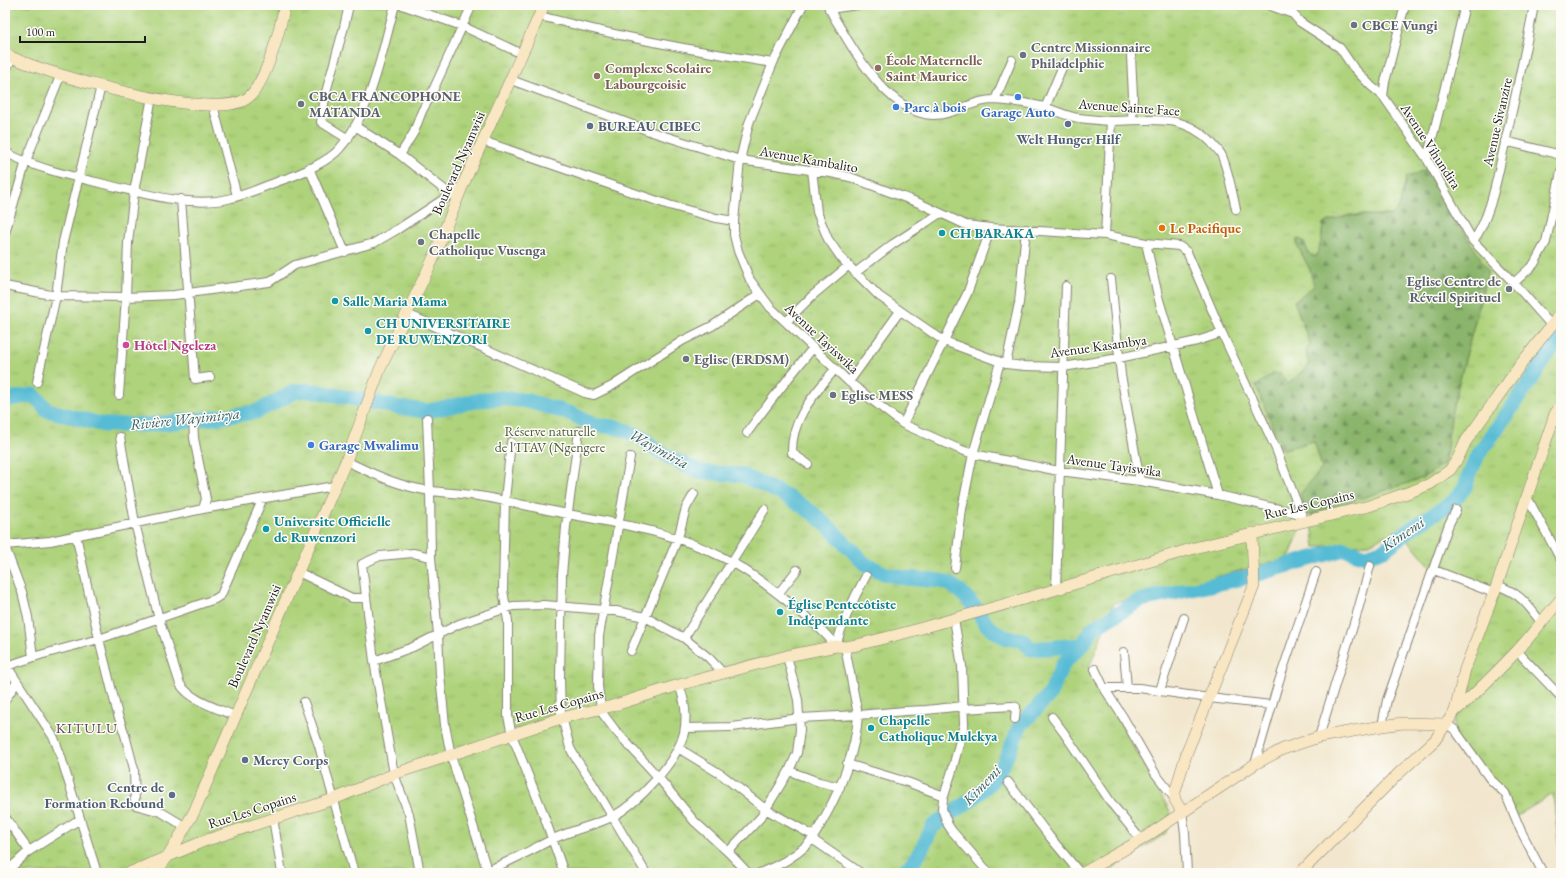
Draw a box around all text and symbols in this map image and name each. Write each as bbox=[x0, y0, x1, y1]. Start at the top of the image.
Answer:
place label: CBCE Vungi bbox=[1362, 16, 1438, 34]
scale bar bbox=[20, 18, 145, 44]
marker: CBCE Vungi bbox=[1349, 20, 1359, 30]
text: 100 m bbox=[26, 24, 56, 40]
place label: Centre Missionnaire Philadelphie bbox=[1031, 38, 1150, 72]
marker: Centre Missionnaire Philadelphie bbox=[1018, 50, 1028, 60]
place label: École Maternelle Saint Maurice bbox=[886, 51, 983, 85]
place label: Complexe Scolaire Labourgeoisie bbox=[605, 59, 712, 93]
marker: École Maternelle Saint Maurice bbox=[873, 63, 883, 73]
marker: Complexe Scolaire Labourgeoisie bbox=[592, 71, 602, 81]
street label: Avenue Sivanzire bbox=[1478, 75, 1516, 169]
place label: CBCA FRANCOPHONE MATANDA bbox=[309, 87, 461, 121]
marker: Garage Auto bbox=[1013, 92, 1023, 102]
street label: Avenue Sainte Face bbox=[1077, 94, 1181, 120]
place label: Parc à bois bbox=[904, 98, 966, 116]
marker: CBCA FRANCOPHONE MATANDA bbox=[296, 99, 306, 109]
street label: Avenue Vihundira bbox=[1396, 99, 1466, 192]
marker: Parc à bois bbox=[891, 102, 901, 112]
place label: Garage Auto bbox=[981, 103, 1055, 121]
street label: Boulevard Nyamwisi bbox=[427, 108, 489, 218]
place label: BUREAU CIBEC bbox=[598, 117, 701, 135]
marker: Welt Hunger Hilf bbox=[1063, 119, 1073, 129]
marker: BUREAU CIBEC bbox=[585, 121, 595, 131]
place label: Welt Hunger Hilf bbox=[1016, 130, 1122, 148]
street label: Avenue Kambalito bbox=[757, 141, 860, 177]
place label: Le Pacifique bbox=[1170, 219, 1241, 237]
marker: Le Pacifique bbox=[1157, 223, 1167, 233]
place label: CH BARAKA bbox=[950, 224, 1035, 242]
place label: Chapelle Catholique Vusenga bbox=[429, 225, 547, 259]
marker: CH BARAKA bbox=[937, 228, 947, 238]
marker: Chapelle Catholique Vusenga bbox=[416, 237, 426, 247]
place label: Eglise Centre de Réveil Spirituel bbox=[1407, 272, 1501, 306]
marker: Eglise Centre de Réveil Spirituel bbox=[1504, 284, 1514, 294]
place label: Salle Maria Mama bbox=[343, 292, 448, 310]
marker: Salle Maria Mama bbox=[330, 296, 340, 306]
street label: Avenue Tayiswika bbox=[780, 298, 863, 377]
place label: CH UNIVERSITAIRE DE RUWENZORI bbox=[376, 314, 510, 348]
marker: CH UNIVERSITAIRE DE RUWENZORI bbox=[363, 326, 373, 336]
street label: Avenue Kasambya bbox=[1047, 330, 1148, 362]
place label: Hôtel Ngeleza bbox=[134, 336, 217, 354]
marker: Hôtel Ngeleza bbox=[121, 340, 131, 350]
place label: Eglise (ERDSM) bbox=[694, 350, 789, 368]
marker: Eglise (ERDSM) bbox=[681, 354, 691, 364]
place label: Eglise MESS bbox=[841, 386, 913, 404]
marker: Eglise MESS bbox=[828, 390, 838, 400]
water label: Rivière Wayimirya bbox=[129, 403, 241, 434]
park label: Réserve naturelle de l'ITAV (Ngengere bbox=[495, 422, 606, 456]
water label: Wayimiria bbox=[626, 425, 692, 473]
place label: Garage Mwalimu bbox=[319, 436, 419, 454]
marker: Garage Mwalimu bbox=[306, 440, 316, 450]
street label: Avenue Tayiswika bbox=[1064, 449, 1163, 481]
street label: Rue Les Copains bbox=[1262, 485, 1356, 523]
place label: Universite Officielle de Ruwenzori bbox=[274, 512, 391, 546]
water label: Kimemi bbox=[1377, 512, 1428, 555]
marker: Universite Officielle de Ruwenzori bbox=[261, 524, 271, 534]
street label: Boulevard Nyamwisi bbox=[223, 581, 285, 691]
place label: Église Pentecôtiste Indépendante bbox=[788, 595, 896, 629]
marker: Église Pentecôtiste Indépendante bbox=[775, 607, 785, 617]
street label: Rue Les Copains bbox=[513, 684, 606, 726]
place label: Chapelle Catholique Mulekya bbox=[879, 711, 998, 745]
district label: KITULU bbox=[56, 718, 118, 737]
marker: Chapelle Catholique Mulekya bbox=[866, 723, 876, 733]
place label: Mercy Corps bbox=[253, 751, 328, 769]
marker: Mercy Corps bbox=[240, 755, 250, 765]
water label: Kimemi bbox=[958, 760, 1005, 809]
place label: Centre de Formation Rebound bbox=[45, 778, 164, 812]
street label: Rue Les Copains bbox=[206, 787, 299, 833]
marker: Centre de Formation Rebound bbox=[167, 790, 177, 800]

